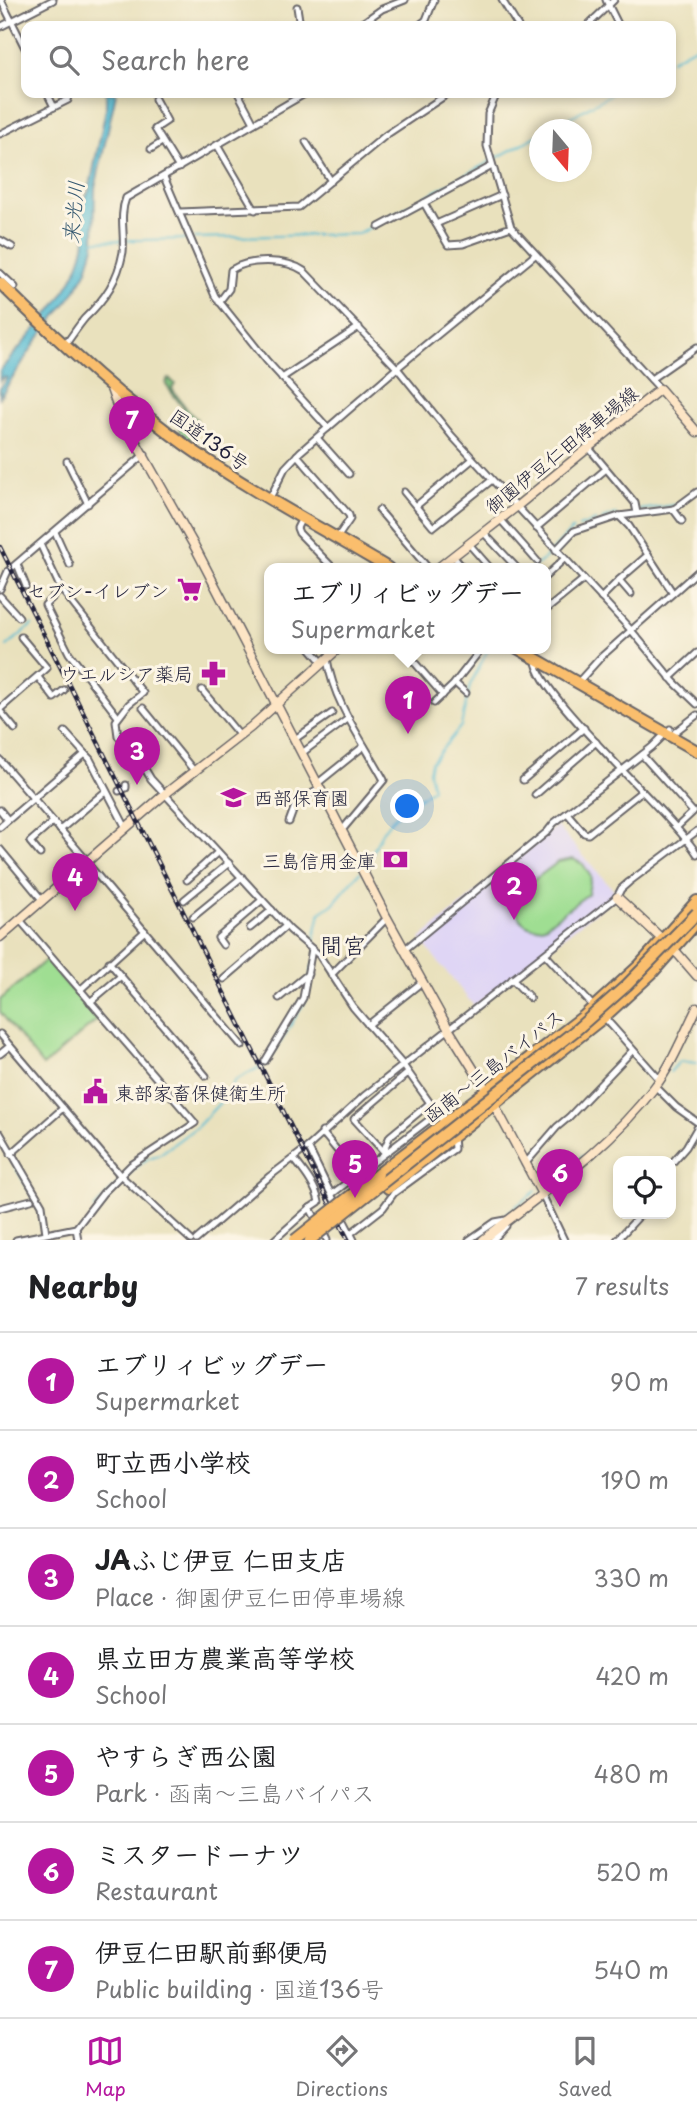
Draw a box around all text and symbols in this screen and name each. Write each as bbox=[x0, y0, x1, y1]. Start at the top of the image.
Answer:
search box bbox=[21, 21, 676, 98]
text: Search here bbox=[101, 40, 250, 79]
icon: search bbox=[45, 41, 83, 79]
north arrow bbox=[529, 119, 592, 182]
water label: 来光川 bbox=[53, 179, 91, 245]
street label: 御園伊豆仁田停車場線 bbox=[478, 378, 644, 520]
pin: 7 bbox=[109, 396, 155, 454]
street label: 国道136号 bbox=[165, 401, 255, 477]
popup bbox=[264, 563, 551, 654]
text: エブリィビッグデー bbox=[291, 572, 524, 611]
place label: セブン-イレブン bbox=[27, 576, 169, 604]
supermarket icon: セブン-イレブン bbox=[175, 576, 203, 604]
text: Supermarket bbox=[291, 611, 435, 646]
place label: ウエルシア薬局 bbox=[60, 659, 193, 687]
pharmacy icon: ウエルシア薬局 bbox=[199, 659, 227, 687]
pin: 1 bbox=[385, 676, 431, 734]
pin: 3 bbox=[114, 727, 160, 785]
school or university icon: 西部保育園 bbox=[220, 783, 248, 811]
place label: 西部保育園 bbox=[254, 783, 349, 811]
your location bbox=[390, 789, 424, 823]
place label: 三島信用金庫 bbox=[262, 846, 376, 874]
bank icon: 三島信用金庫 bbox=[382, 846, 410, 874]
pin: 4 bbox=[52, 853, 98, 911]
pin: 2 bbox=[491, 862, 537, 920]
district label: 間宮 bbox=[320, 927, 366, 962]
street label: 函南～三島バイパス bbox=[417, 1001, 569, 1129]
public building icon: 東部家畜保健衛生所 bbox=[81, 1078, 109, 1106]
place label: 東部家畜保健衛生所 bbox=[115, 1078, 286, 1106]
pin: 5 bbox=[332, 1140, 378, 1198]
pin: 6 bbox=[537, 1149, 583, 1207]
map controls bbox=[613, 1156, 676, 1219]
button: locate bbox=[613, 1156, 676, 1219]
text: Nearby bbox=[28, 1263, 138, 1308]
text: 7 results bbox=[575, 1268, 669, 1303]
text: エブリィビッグデー bbox=[95, 1344, 328, 1383]
text: 1 bbox=[46, 1364, 57, 1399]
text: 90 m bbox=[610, 1364, 669, 1399]
text: Supermarket bbox=[95, 1383, 239, 1418]
text: 町立西小学校 bbox=[95, 1442, 251, 1481]
text: 2 bbox=[43, 1462, 59, 1497]
text: 190 m bbox=[601, 1462, 669, 1497]
text: School bbox=[95, 1481, 167, 1516]
text: JAふじ伊豆 仁田支店 bbox=[95, 1540, 347, 1579]
text: 3 bbox=[43, 1560, 59, 1595]
text: 330 m bbox=[593, 1560, 669, 1595]
text: Place · 御園伊豆仁田停車場線 bbox=[95, 1579, 405, 1614]
text: 県立田方農業高等学校 bbox=[95, 1638, 355, 1677]
text: 4 bbox=[43, 1658, 59, 1693]
text: 420 m bbox=[595, 1658, 669, 1693]
text: School bbox=[95, 1677, 167, 1712]
text: やすらぎ西公園 bbox=[95, 1736, 277, 1775]
text: 5 bbox=[44, 1756, 58, 1791]
text: 480 m bbox=[594, 1756, 669, 1791]
text: Park · 函南～三島バイパス bbox=[95, 1775, 375, 1810]
text: ミスタードーナツ bbox=[95, 1834, 304, 1873]
text: 6 bbox=[43, 1854, 59, 1889]
text: 520 m bbox=[596, 1854, 669, 1889]
text: Restaurant bbox=[95, 1873, 218, 1908]
text: 伊豆仁田駅前郵便局 bbox=[95, 1932, 329, 1971]
text: 7 bbox=[44, 1952, 58, 1987]
text: 540 m bbox=[593, 1952, 669, 1987]
text: Public building · 国道136号 bbox=[95, 1971, 384, 2006]
tab: Map bbox=[85, 2032, 126, 2102]
tab: Directions bbox=[296, 2032, 388, 2102]
tab: Saved bbox=[558, 2032, 612, 2102]

